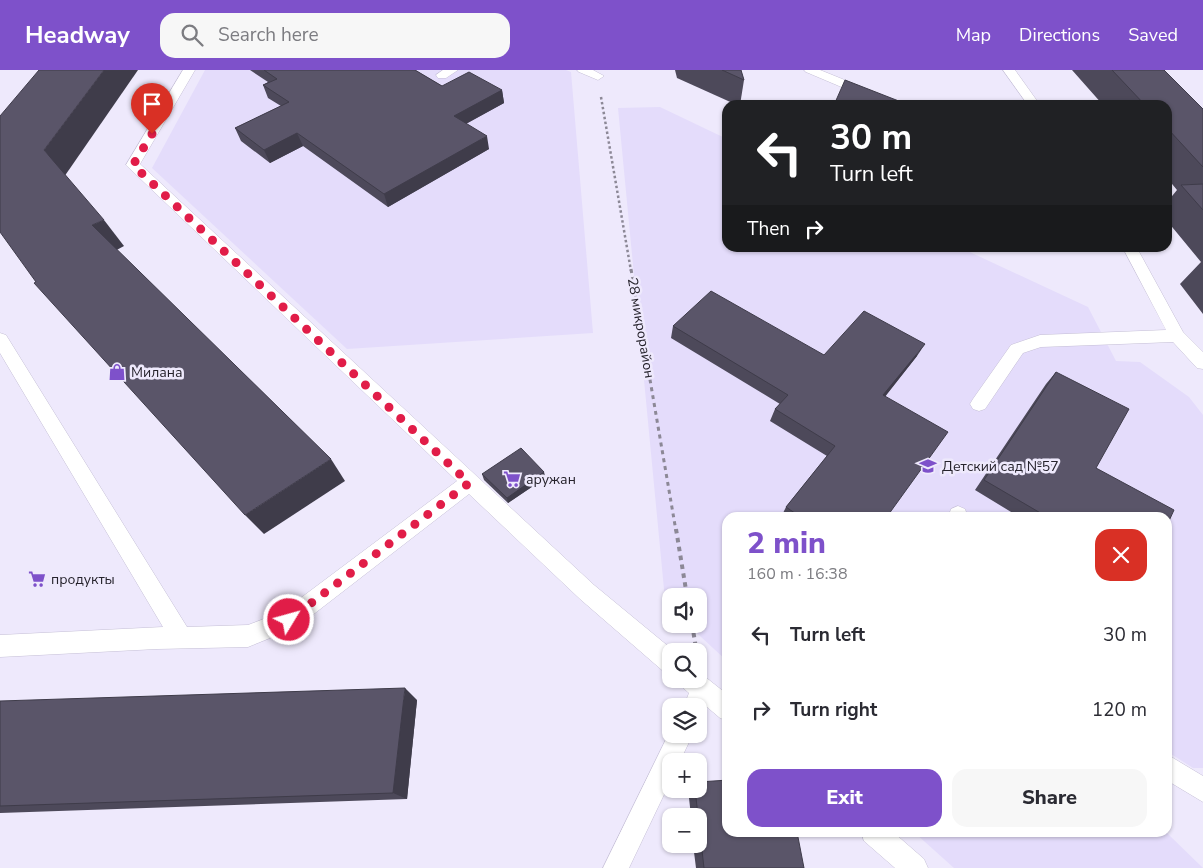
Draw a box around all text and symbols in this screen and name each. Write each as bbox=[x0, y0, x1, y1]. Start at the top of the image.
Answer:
search box bbox=[160, 13, 510, 58]
text: Headway bbox=[25, 19, 130, 51]
icon: search bbox=[178, 21, 206, 49]
text: Search here bbox=[218, 22, 319, 48]
text: Map bbox=[956, 23, 991, 47]
text: Directions bbox=[1019, 23, 1100, 47]
text: Saved bbox=[1128, 23, 1178, 47]
pin bbox=[131, 83, 173, 134]
icon: arrive bbox=[138, 90, 166, 118]
text: 30 m bbox=[830, 114, 912, 161]
icon: left bbox=[747, 120, 812, 185]
text: Turn left bbox=[830, 159, 913, 189]
icon: right bbox=[800, 215, 828, 243]
text: Then bbox=[747, 216, 790, 242]
street label: 28 микрорайон bbox=[623, 276, 659, 380]
shop icon: Милана bbox=[107, 362, 127, 382]
place label: Милана bbox=[131, 363, 183, 382]
school or university icon: Детский сад №57 bbox=[918, 456, 938, 476]
place label: Детский сад №57 bbox=[942, 457, 1059, 476]
supermarket icon: аружан bbox=[502, 469, 522, 489]
place label: аружан bbox=[526, 470, 576, 489]
text: 2 min bbox=[747, 523, 826, 564]
button: close bbox=[1095, 529, 1147, 581]
text: 160 m · 16:38 bbox=[747, 563, 848, 585]
supermarket icon: продукты bbox=[27, 569, 47, 589]
place label: продукты bbox=[51, 570, 115, 589]
map controls bbox=[662, 588, 707, 853]
button: sound bbox=[662, 588, 707, 633]
position arrow bbox=[262, 593, 314, 645]
icon: left bbox=[747, 621, 775, 649]
text: Turn left bbox=[790, 622, 865, 648]
text: 30 m bbox=[1103, 622, 1147, 648]
button: search bbox=[662, 643, 707, 688]
icon: right bbox=[747, 696, 775, 724]
text: Turn right bbox=[790, 697, 877, 723]
text: 120 m bbox=[1092, 697, 1147, 723]
button: layers bbox=[662, 698, 707, 743]
button: + bbox=[662, 753, 707, 798]
button: Exit bbox=[747, 769, 942, 827]
button: Share bbox=[952, 769, 1147, 827]
button: − bbox=[662, 808, 707, 853]

